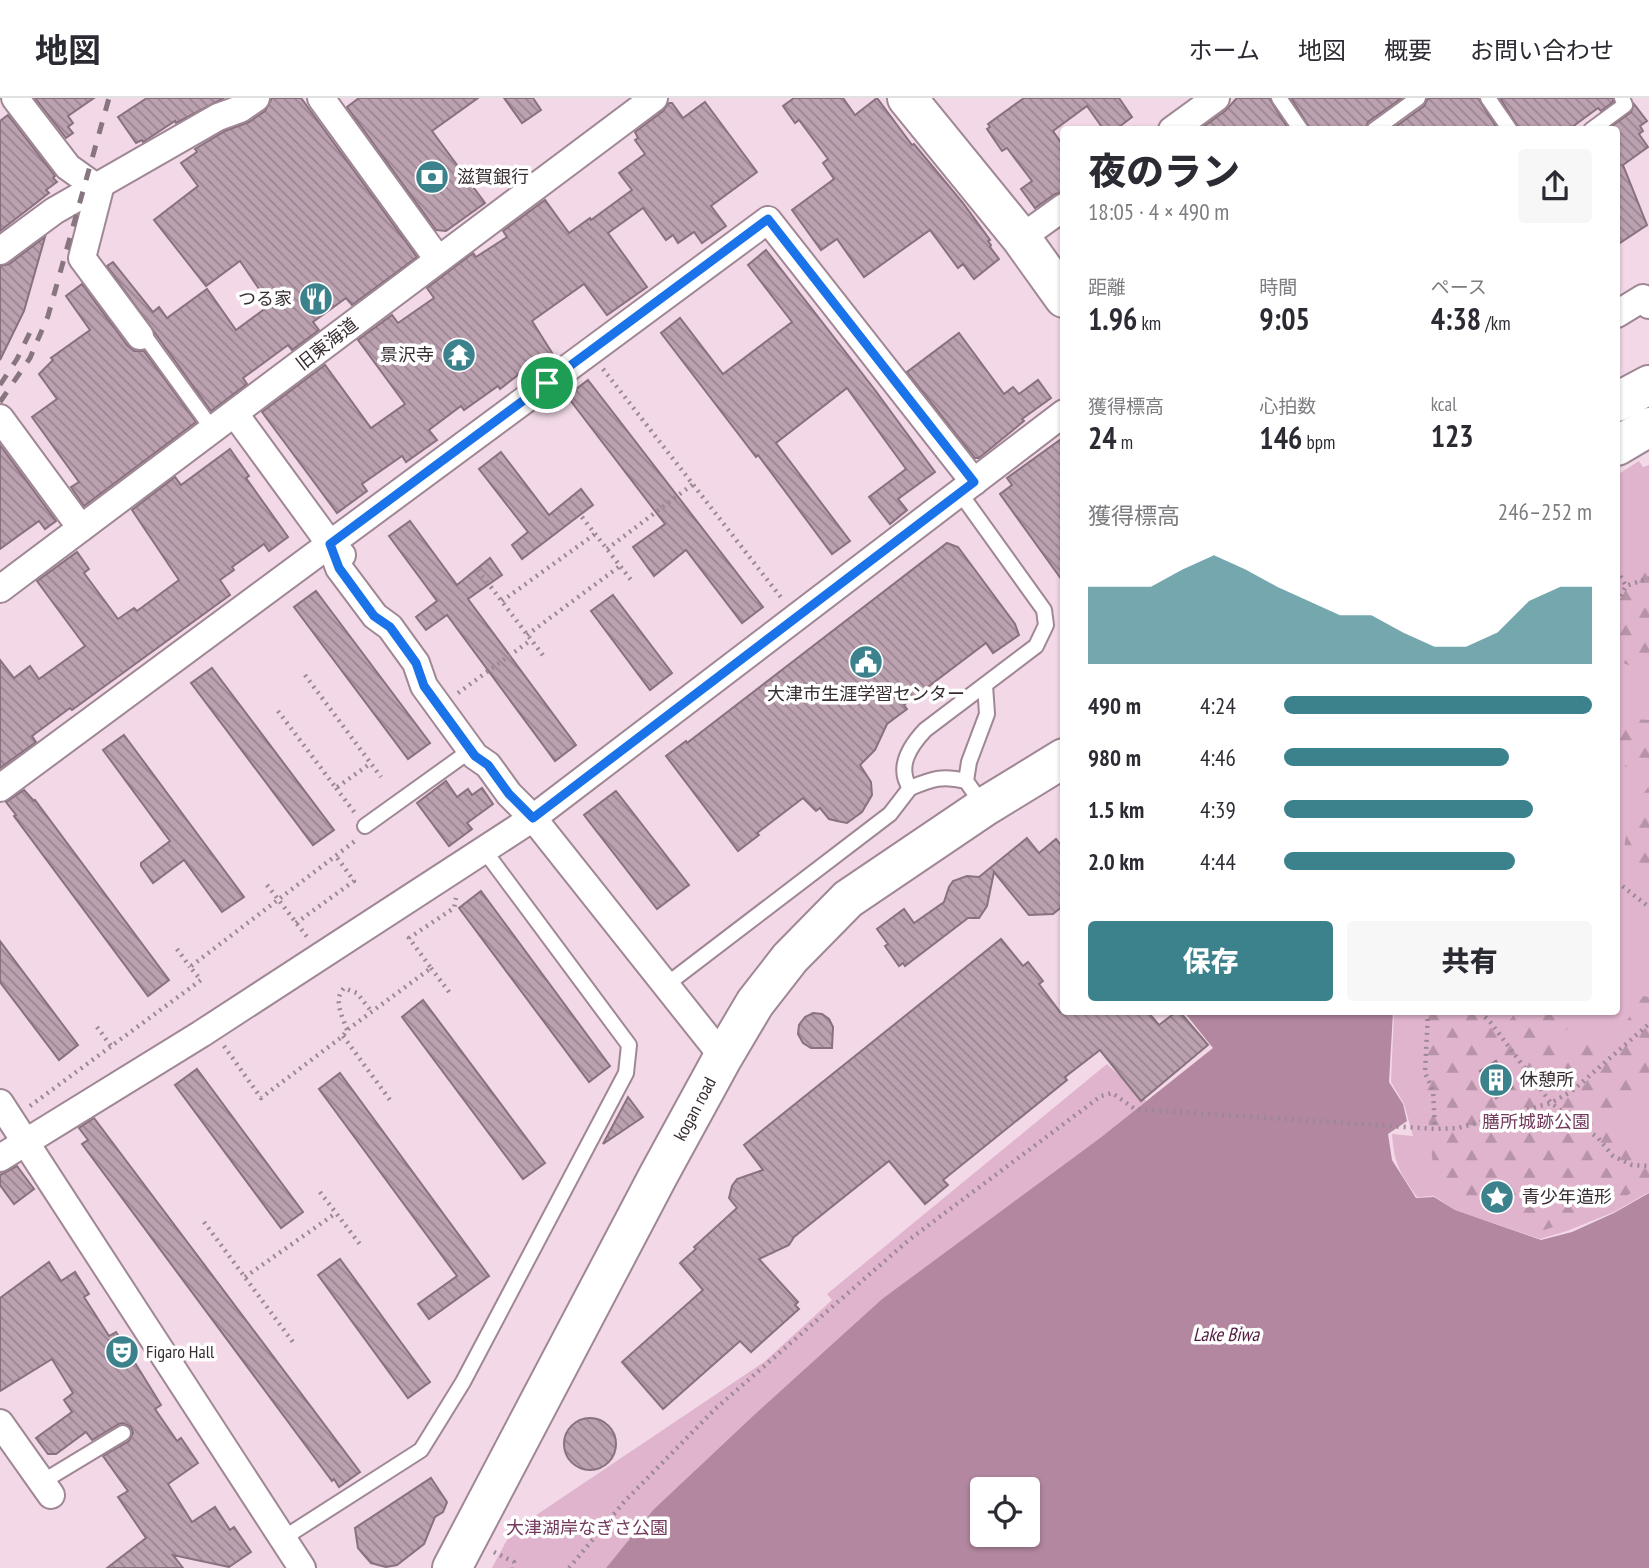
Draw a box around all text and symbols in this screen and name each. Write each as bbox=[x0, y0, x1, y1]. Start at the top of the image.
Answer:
text: 地図 bbox=[35, 28, 101, 71]
text: ホーム bbox=[1189, 35, 1260, 66]
text: 地図 bbox=[1298, 35, 1346, 66]
text: 概要 bbox=[1384, 35, 1432, 66]
text: お問い合わせ bbox=[1470, 35, 1614, 66]
text: 夜のラン bbox=[1088, 146, 1240, 195]
button: share bbox=[1518, 149, 1592, 223]
bank icon: 滋賀銀行 bbox=[413, 158, 451, 196]
place label: 滋賀銀行 bbox=[457, 165, 529, 188]
text: 18:05 · 4 × 490 m bbox=[1088, 197, 1229, 226]
text: 距離 bbox=[1088, 275, 1126, 299]
text: 時間 bbox=[1259, 275, 1297, 299]
text: ペース bbox=[1431, 275, 1487, 299]
restaurant icon: つる家 bbox=[297, 280, 335, 318]
place label: つる家 bbox=[238, 287, 292, 310]
text: 1.96 bbox=[1088, 299, 1137, 338]
text: 9:05 bbox=[1259, 299, 1310, 338]
text: 4:38 bbox=[1431, 299, 1481, 338]
text: km bbox=[1137, 311, 1161, 335]
text: /km bbox=[1481, 311, 1511, 335]
street label: 旧東海道 bbox=[291, 312, 362, 375]
temple icon: 景沢寺 bbox=[440, 336, 478, 374]
place label: 景沢寺 bbox=[380, 343, 434, 366]
pin bbox=[517, 353, 577, 413]
icon: arrive bbox=[528, 364, 566, 402]
text: kcal bbox=[1431, 392, 1457, 416]
text: 獲得標高 bbox=[1088, 394, 1164, 418]
text: 心拍数 bbox=[1259, 394, 1316, 418]
text: 123 bbox=[1431, 416, 1474, 455]
text: 24 bbox=[1088, 418, 1117, 457]
text: 146 bbox=[1259, 418, 1302, 457]
text: m bbox=[1117, 430, 1133, 454]
text: bpm bbox=[1302, 430, 1335, 454]
text: 246–252 m bbox=[1498, 497, 1592, 526]
text: 獲得標高 bbox=[1088, 501, 1180, 530]
public building icon: 大津市生涯学習センター bbox=[847, 643, 885, 681]
place label: 大津市生涯学習センター bbox=[767, 682, 965, 705]
text: 490 m bbox=[1088, 691, 1141, 720]
text: 4:24 bbox=[1200, 691, 1236, 720]
text: 980 m bbox=[1088, 743, 1141, 772]
text: 4:46 bbox=[1200, 743, 1236, 772]
text: 1.5 km bbox=[1088, 795, 1144, 824]
text: 4:39 bbox=[1200, 795, 1236, 824]
text: 2.0 km bbox=[1088, 847, 1144, 876]
text: 4:44 bbox=[1200, 847, 1236, 876]
button: 保存 bbox=[1088, 921, 1333, 1001]
button: 共有 bbox=[1347, 921, 1592, 1001]
building icon: 休憩所 bbox=[1477, 1061, 1515, 1099]
place label: 休憩所 bbox=[1520, 1068, 1574, 1091]
street label: kogan road bbox=[668, 1073, 721, 1145]
park label: 膳所城跡公園 bbox=[1482, 1110, 1590, 1133]
place icon: 青少年造形 bbox=[1478, 1178, 1516, 1216]
place label: 青少年造形 bbox=[1522, 1185, 1612, 1208]
water label: Lake Biwa bbox=[1193, 1322, 1260, 1346]
theatre icon: Figaro Hall bbox=[103, 1333, 141, 1371]
place label: Figaro Hall bbox=[146, 1340, 215, 1363]
map controls bbox=[970, 1477, 1040, 1547]
button: locate bbox=[970, 1477, 1040, 1547]
park label: 大津湖岸なぎさ公園 bbox=[506, 1516, 668, 1539]

